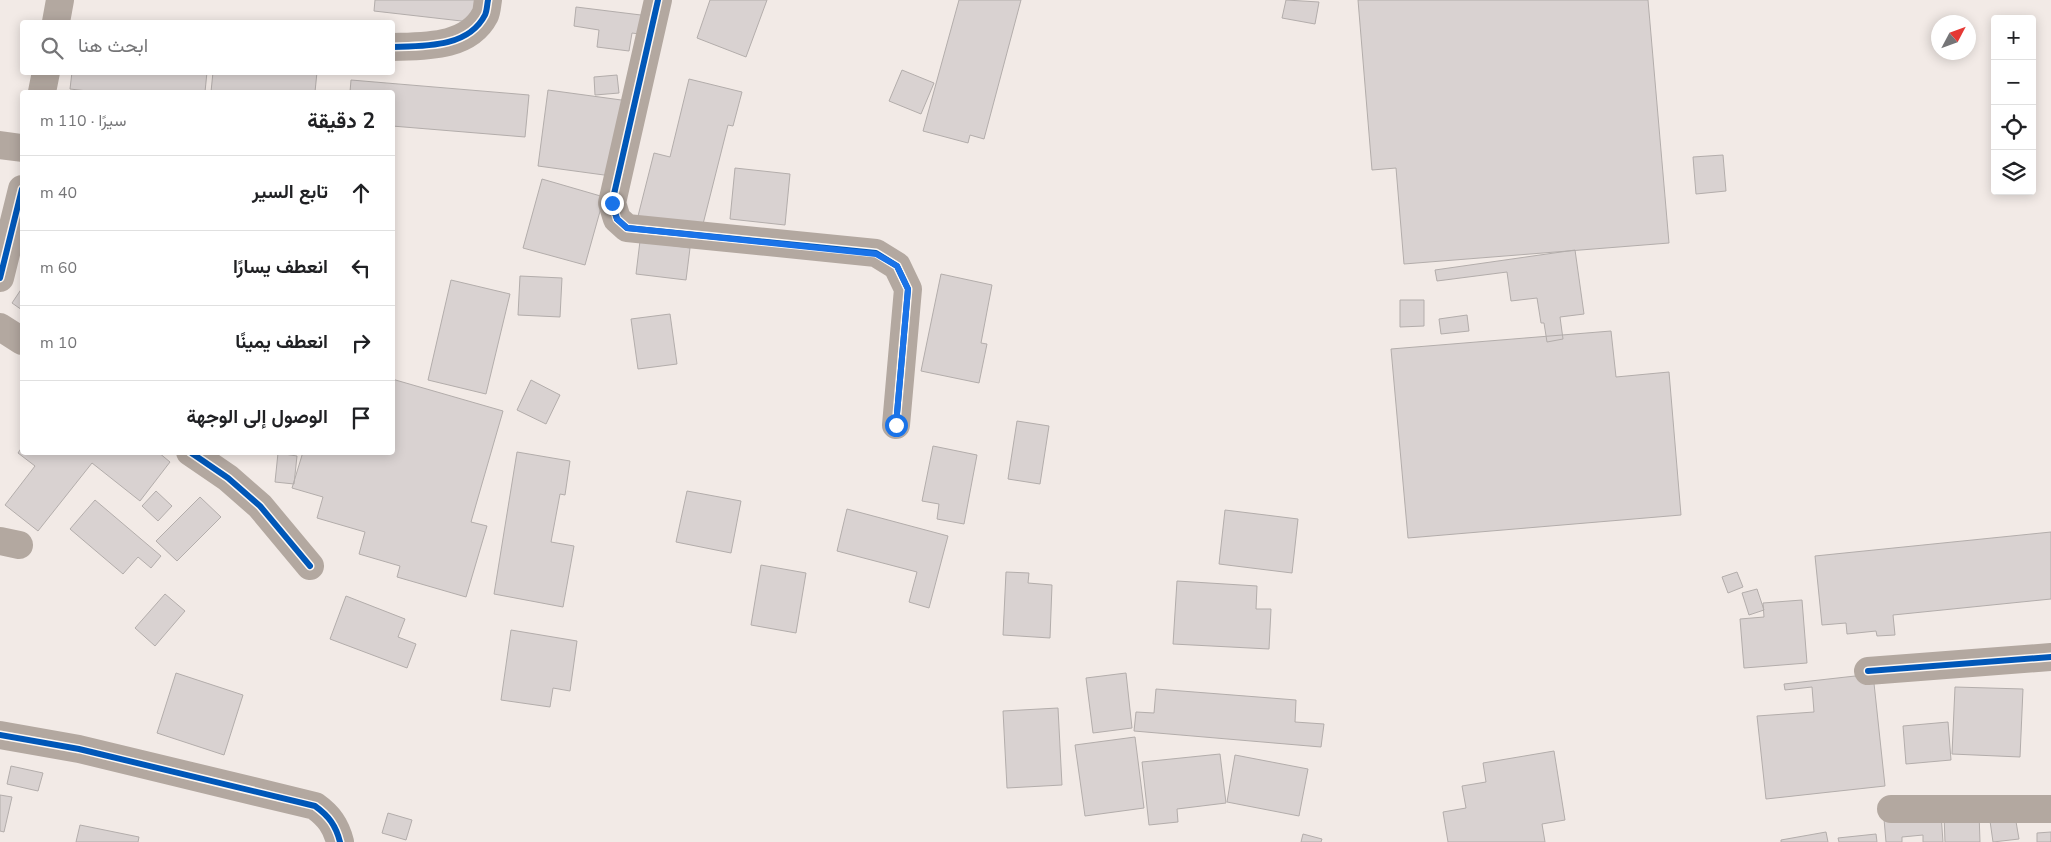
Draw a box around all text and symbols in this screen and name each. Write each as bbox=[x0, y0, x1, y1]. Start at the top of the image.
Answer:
north arrow bbox=[1931, 15, 1976, 60]
map controls bbox=[1991, 15, 2036, 195]
button: + bbox=[1991, 15, 2036, 60]
search box bbox=[20, 20, 395, 75]
text: ابحث هنا bbox=[78, 33, 148, 59]
icon: search bbox=[38, 34, 66, 62]
button: − bbox=[1991, 60, 2036, 105]
button: locate bbox=[1991, 105, 2036, 150]
text: 2 دقيقة bbox=[307, 107, 375, 135]
text: سيرًا · 110 m bbox=[40, 110, 126, 132]
button: layers bbox=[1991, 150, 2036, 195]
text: تابع السير bbox=[252, 179, 328, 205]
icon: ahead bbox=[347, 179, 375, 207]
text: 40 m bbox=[40, 182, 77, 204]
route end bbox=[601, 192, 624, 215]
text: انعطف يسارًا bbox=[233, 254, 328, 280]
icon: left bbox=[347, 254, 375, 282]
text: 60 m bbox=[40, 257, 77, 279]
text: انعطف يمينًا bbox=[235, 329, 328, 355]
icon: right bbox=[347, 329, 375, 357]
text: 10 m bbox=[40, 332, 77, 354]
text: الوصول إلى الوجهة bbox=[186, 404, 328, 430]
icon: arrive bbox=[347, 404, 375, 432]
route start bbox=[885, 414, 908, 437]

